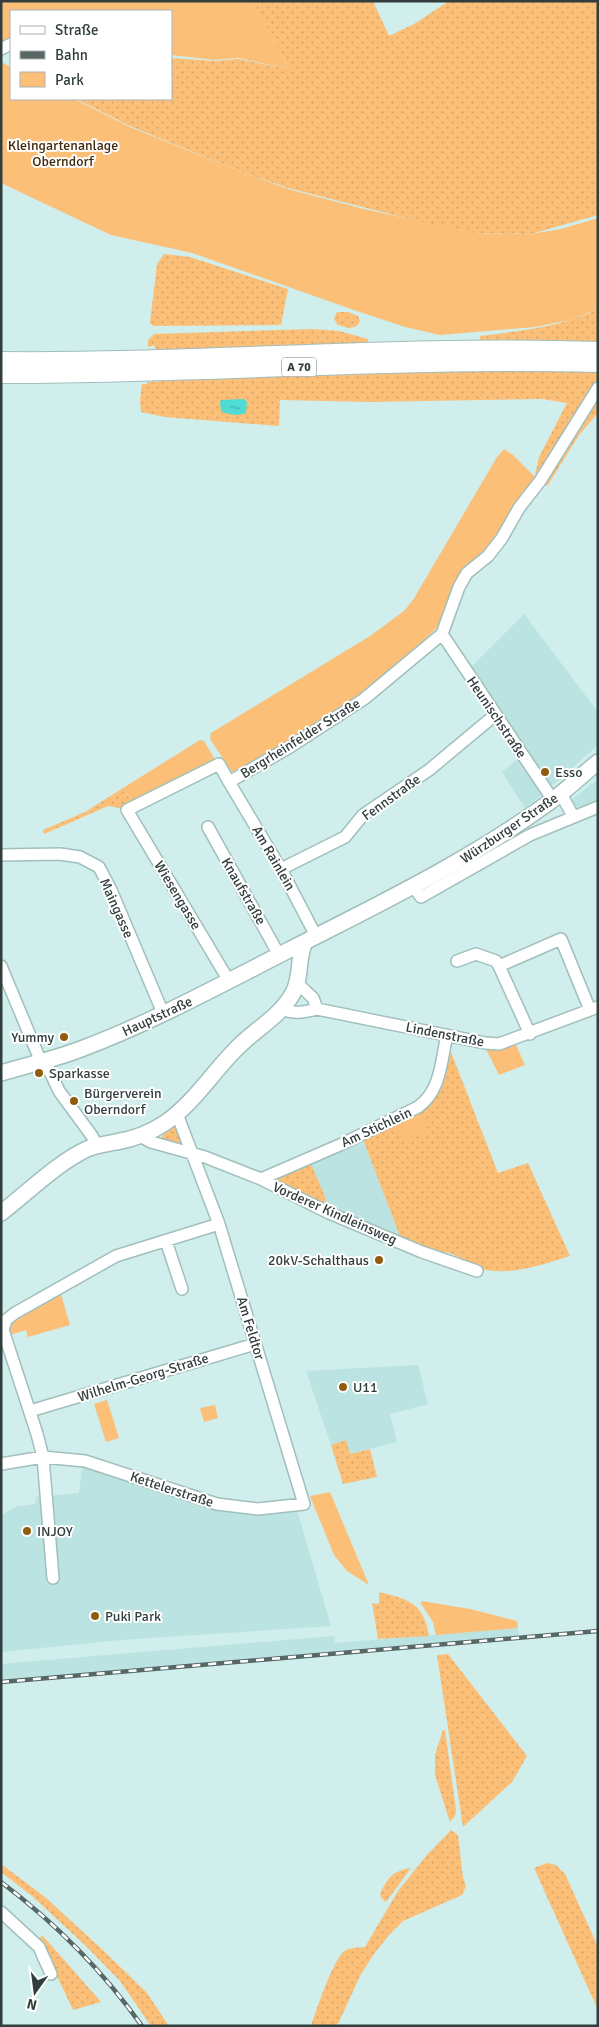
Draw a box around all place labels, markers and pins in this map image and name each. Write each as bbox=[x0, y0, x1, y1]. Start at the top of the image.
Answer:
place label: Esso bbox=[555, 764, 582, 781]
marker: Esso bbox=[539, 766, 551, 778]
place label: Yummy bbox=[11, 1029, 54, 1046]
marker: Yummy bbox=[58, 1031, 70, 1043]
place label: Sparkasse bbox=[49, 1065, 110, 1082]
marker: Sparkasse bbox=[33, 1067, 45, 1079]
place label: Bürgerverein Oberndorf bbox=[84, 1085, 162, 1118]
marker: Bürgerverein Oberndorf bbox=[68, 1095, 80, 1107]
place label: 20kV-Schalthaus bbox=[268, 1252, 369, 1269]
marker: 20kV-Schalthaus bbox=[373, 1254, 385, 1266]
place label: U11 bbox=[353, 1379, 378, 1396]
marker: U11 bbox=[337, 1381, 349, 1393]
place label: INJOY bbox=[37, 1523, 73, 1540]
marker: INJOY bbox=[21, 1525, 33, 1537]
place label: Puki Park bbox=[105, 1608, 161, 1625]
marker: Puki Park bbox=[89, 1610, 101, 1622]

